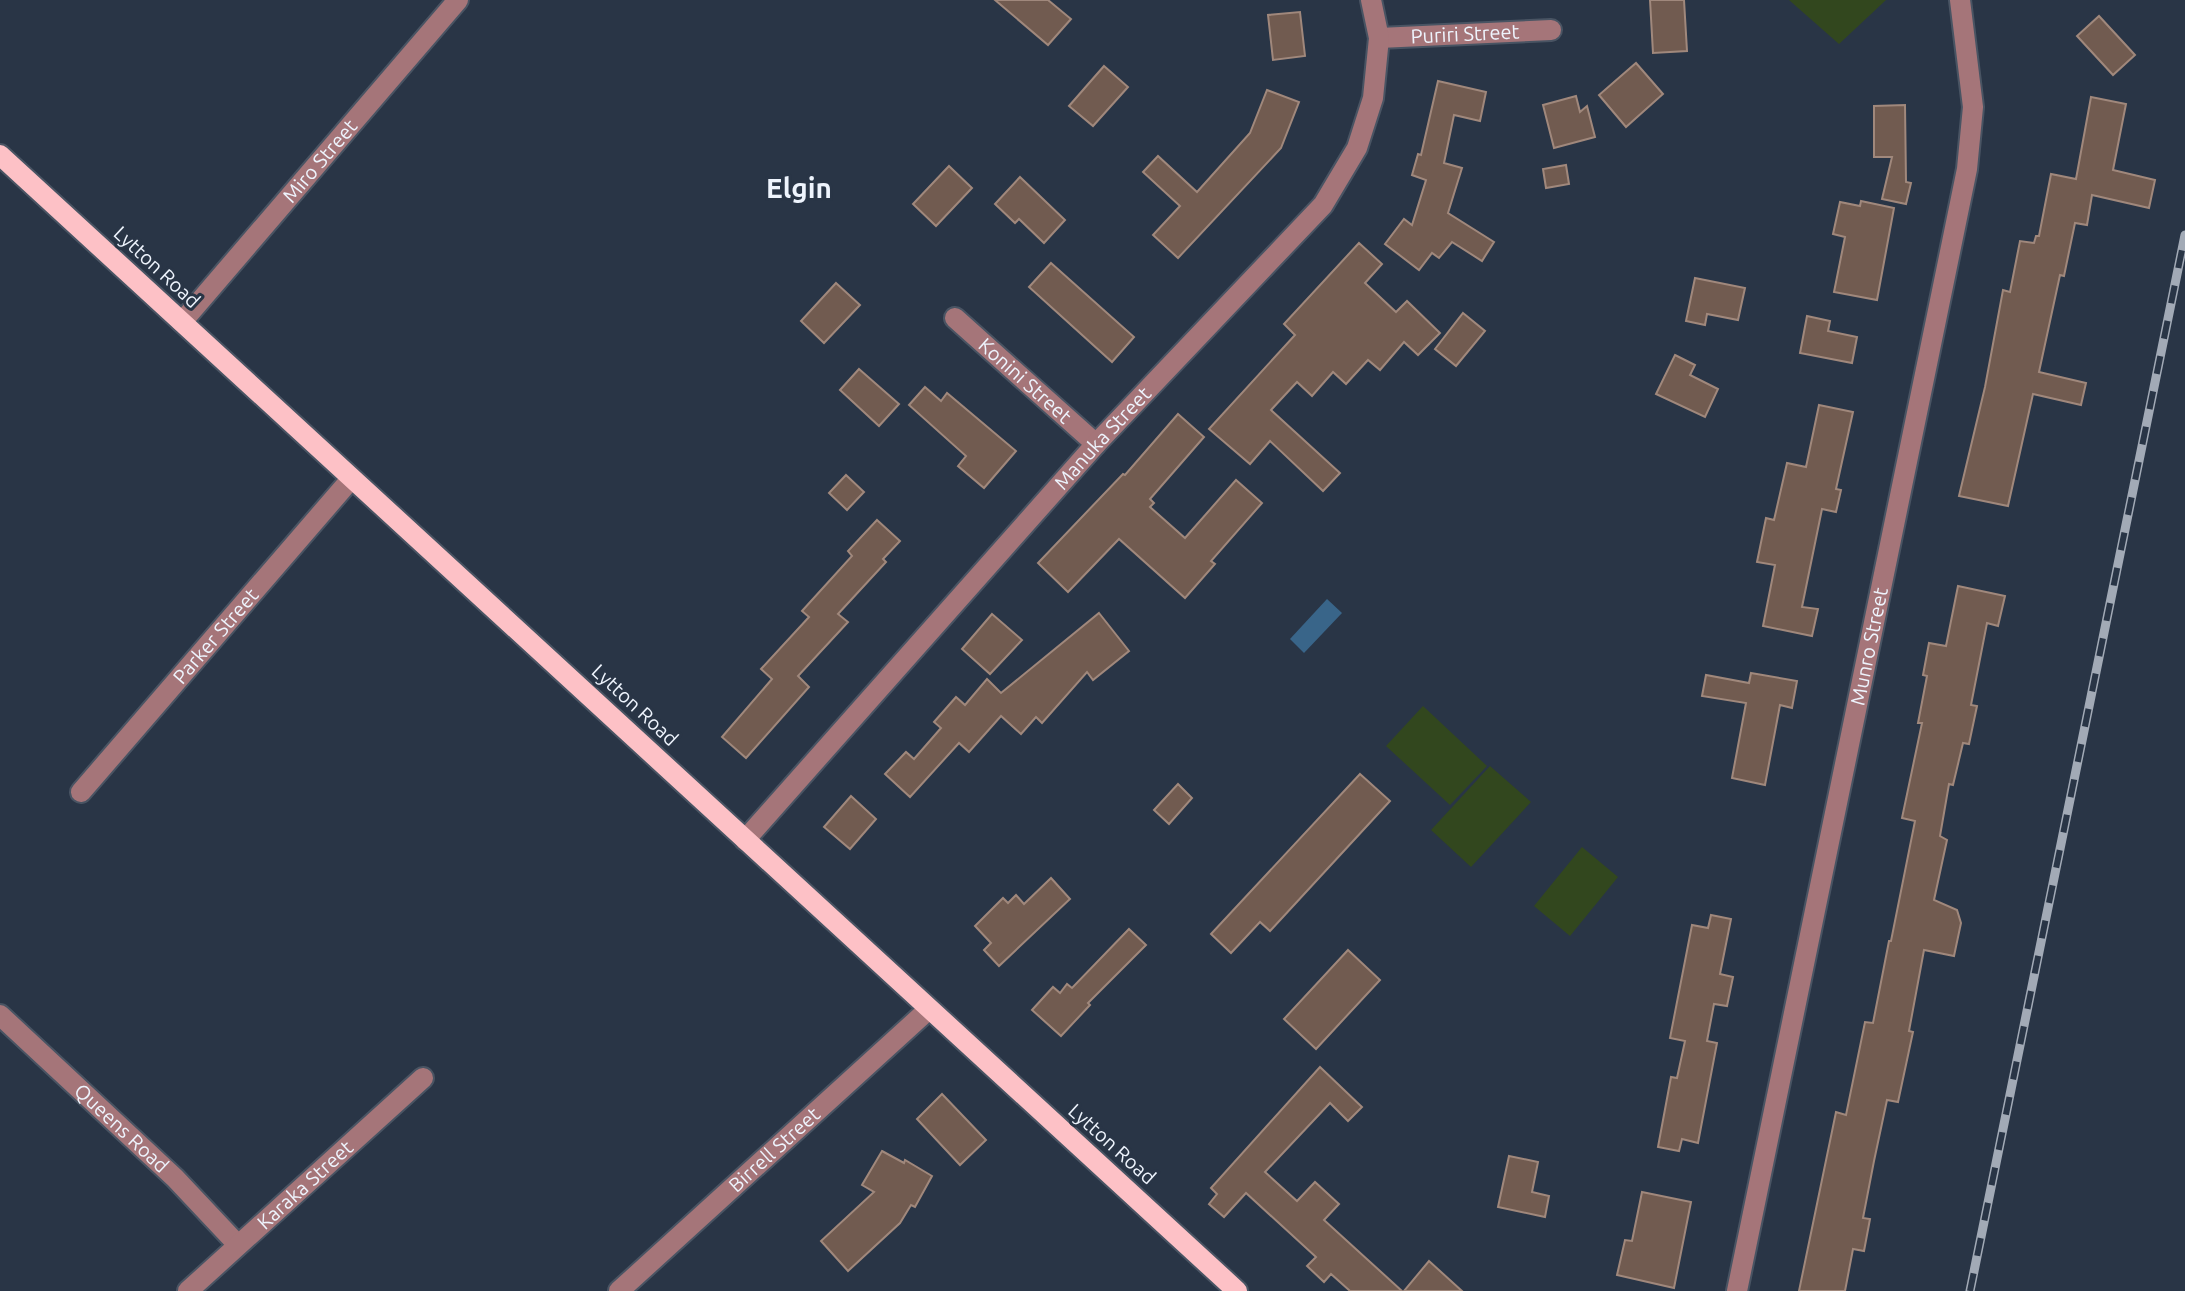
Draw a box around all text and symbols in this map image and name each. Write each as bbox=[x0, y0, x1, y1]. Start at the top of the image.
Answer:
street label: Puriri Street bbox=[1410, 19, 1520, 48]
street label: Miro Street bbox=[278, 114, 362, 207]
district label: Elgin bbox=[766, 172, 832, 203]
street label: Lytton Road bbox=[110, 221, 205, 312]
street label: Konini Street bbox=[974, 333, 1077, 428]
street label: Manuka Street bbox=[1049, 382, 1155, 494]
street label: Parker Street bbox=[168, 583, 263, 688]
street label: Munro Street bbox=[1845, 585, 1892, 707]
street label: Lytton Road bbox=[588, 659, 683, 750]
street label: Queens Road bbox=[70, 1079, 174, 1177]
street label: Lytton Road bbox=[1064, 1099, 1161, 1189]
street label: Birrell Street bbox=[724, 1102, 824, 1196]
street label: Karaka Street bbox=[252, 1135, 357, 1234]

